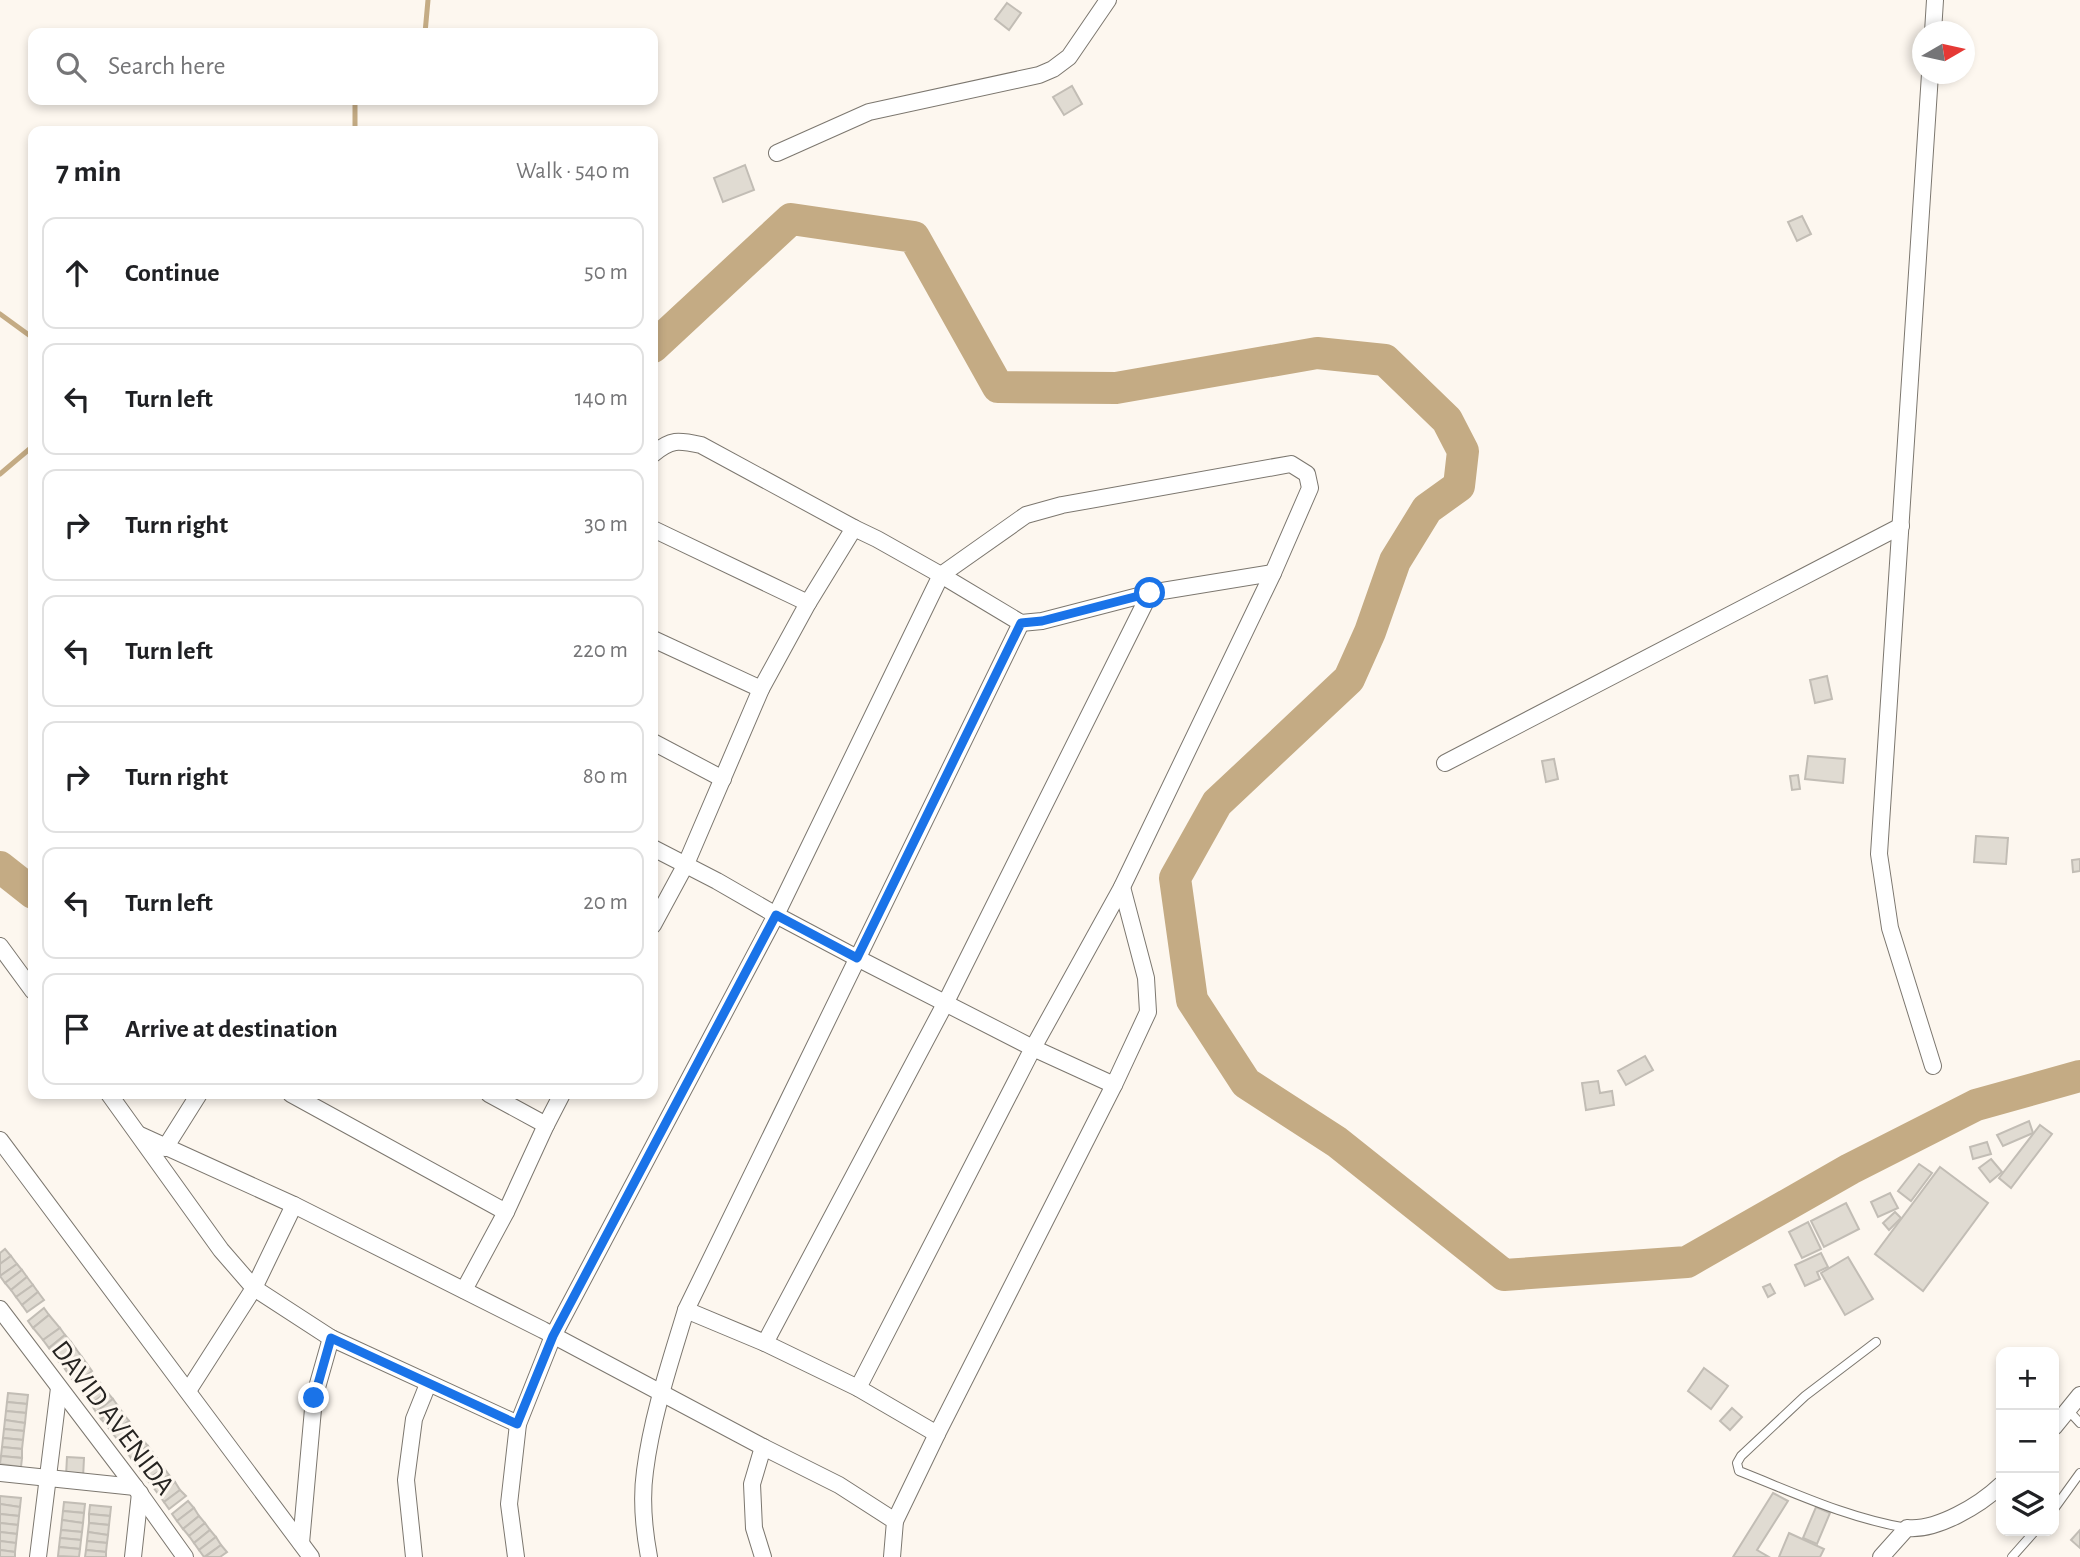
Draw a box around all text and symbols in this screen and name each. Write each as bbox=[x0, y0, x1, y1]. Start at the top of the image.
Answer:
north arrow bbox=[1912, 21, 1975, 84]
search box bbox=[28, 28, 658, 105]
icon: search bbox=[52, 48, 90, 86]
text: Search here bbox=[108, 53, 226, 79]
text: 7 min bbox=[56, 157, 121, 187]
text: Walk · 540 m bbox=[516, 160, 630, 183]
icon: ahead bbox=[58, 254, 96, 292]
text: Continue bbox=[125, 260, 220, 286]
text: 50 m bbox=[584, 261, 628, 284]
icon: left bbox=[58, 380, 96, 418]
text: Turn left bbox=[125, 386, 213, 412]
text: 140 m bbox=[575, 387, 628, 410]
icon: right bbox=[58, 506, 96, 544]
text: Turn right bbox=[125, 512, 228, 538]
text: 30 m bbox=[584, 513, 628, 536]
route start bbox=[1134, 577, 1165, 608]
icon: left bbox=[58, 632, 96, 670]
text: Turn left bbox=[125, 638, 213, 664]
text: 220 m bbox=[573, 639, 628, 662]
icon: right bbox=[58, 758, 96, 796]
text: Turn right bbox=[125, 764, 228, 790]
text: 80 m bbox=[583, 765, 628, 788]
icon: left bbox=[58, 884, 96, 922]
text: Turn left bbox=[125, 890, 213, 916]
text: 20 m bbox=[583, 891, 628, 914]
icon: arrive bbox=[58, 1010, 96, 1048]
text: Arrive at destination bbox=[125, 1016, 338, 1042]
street label: DAVID AVENIDA bbox=[46, 1336, 179, 1500]
map controls bbox=[1996, 1347, 2059, 1536]
button: + bbox=[1996, 1347, 2059, 1410]
route end bbox=[298, 1382, 329, 1413]
button: − bbox=[1996, 1410, 2059, 1473]
button: layers bbox=[1996, 1473, 2059, 1536]

